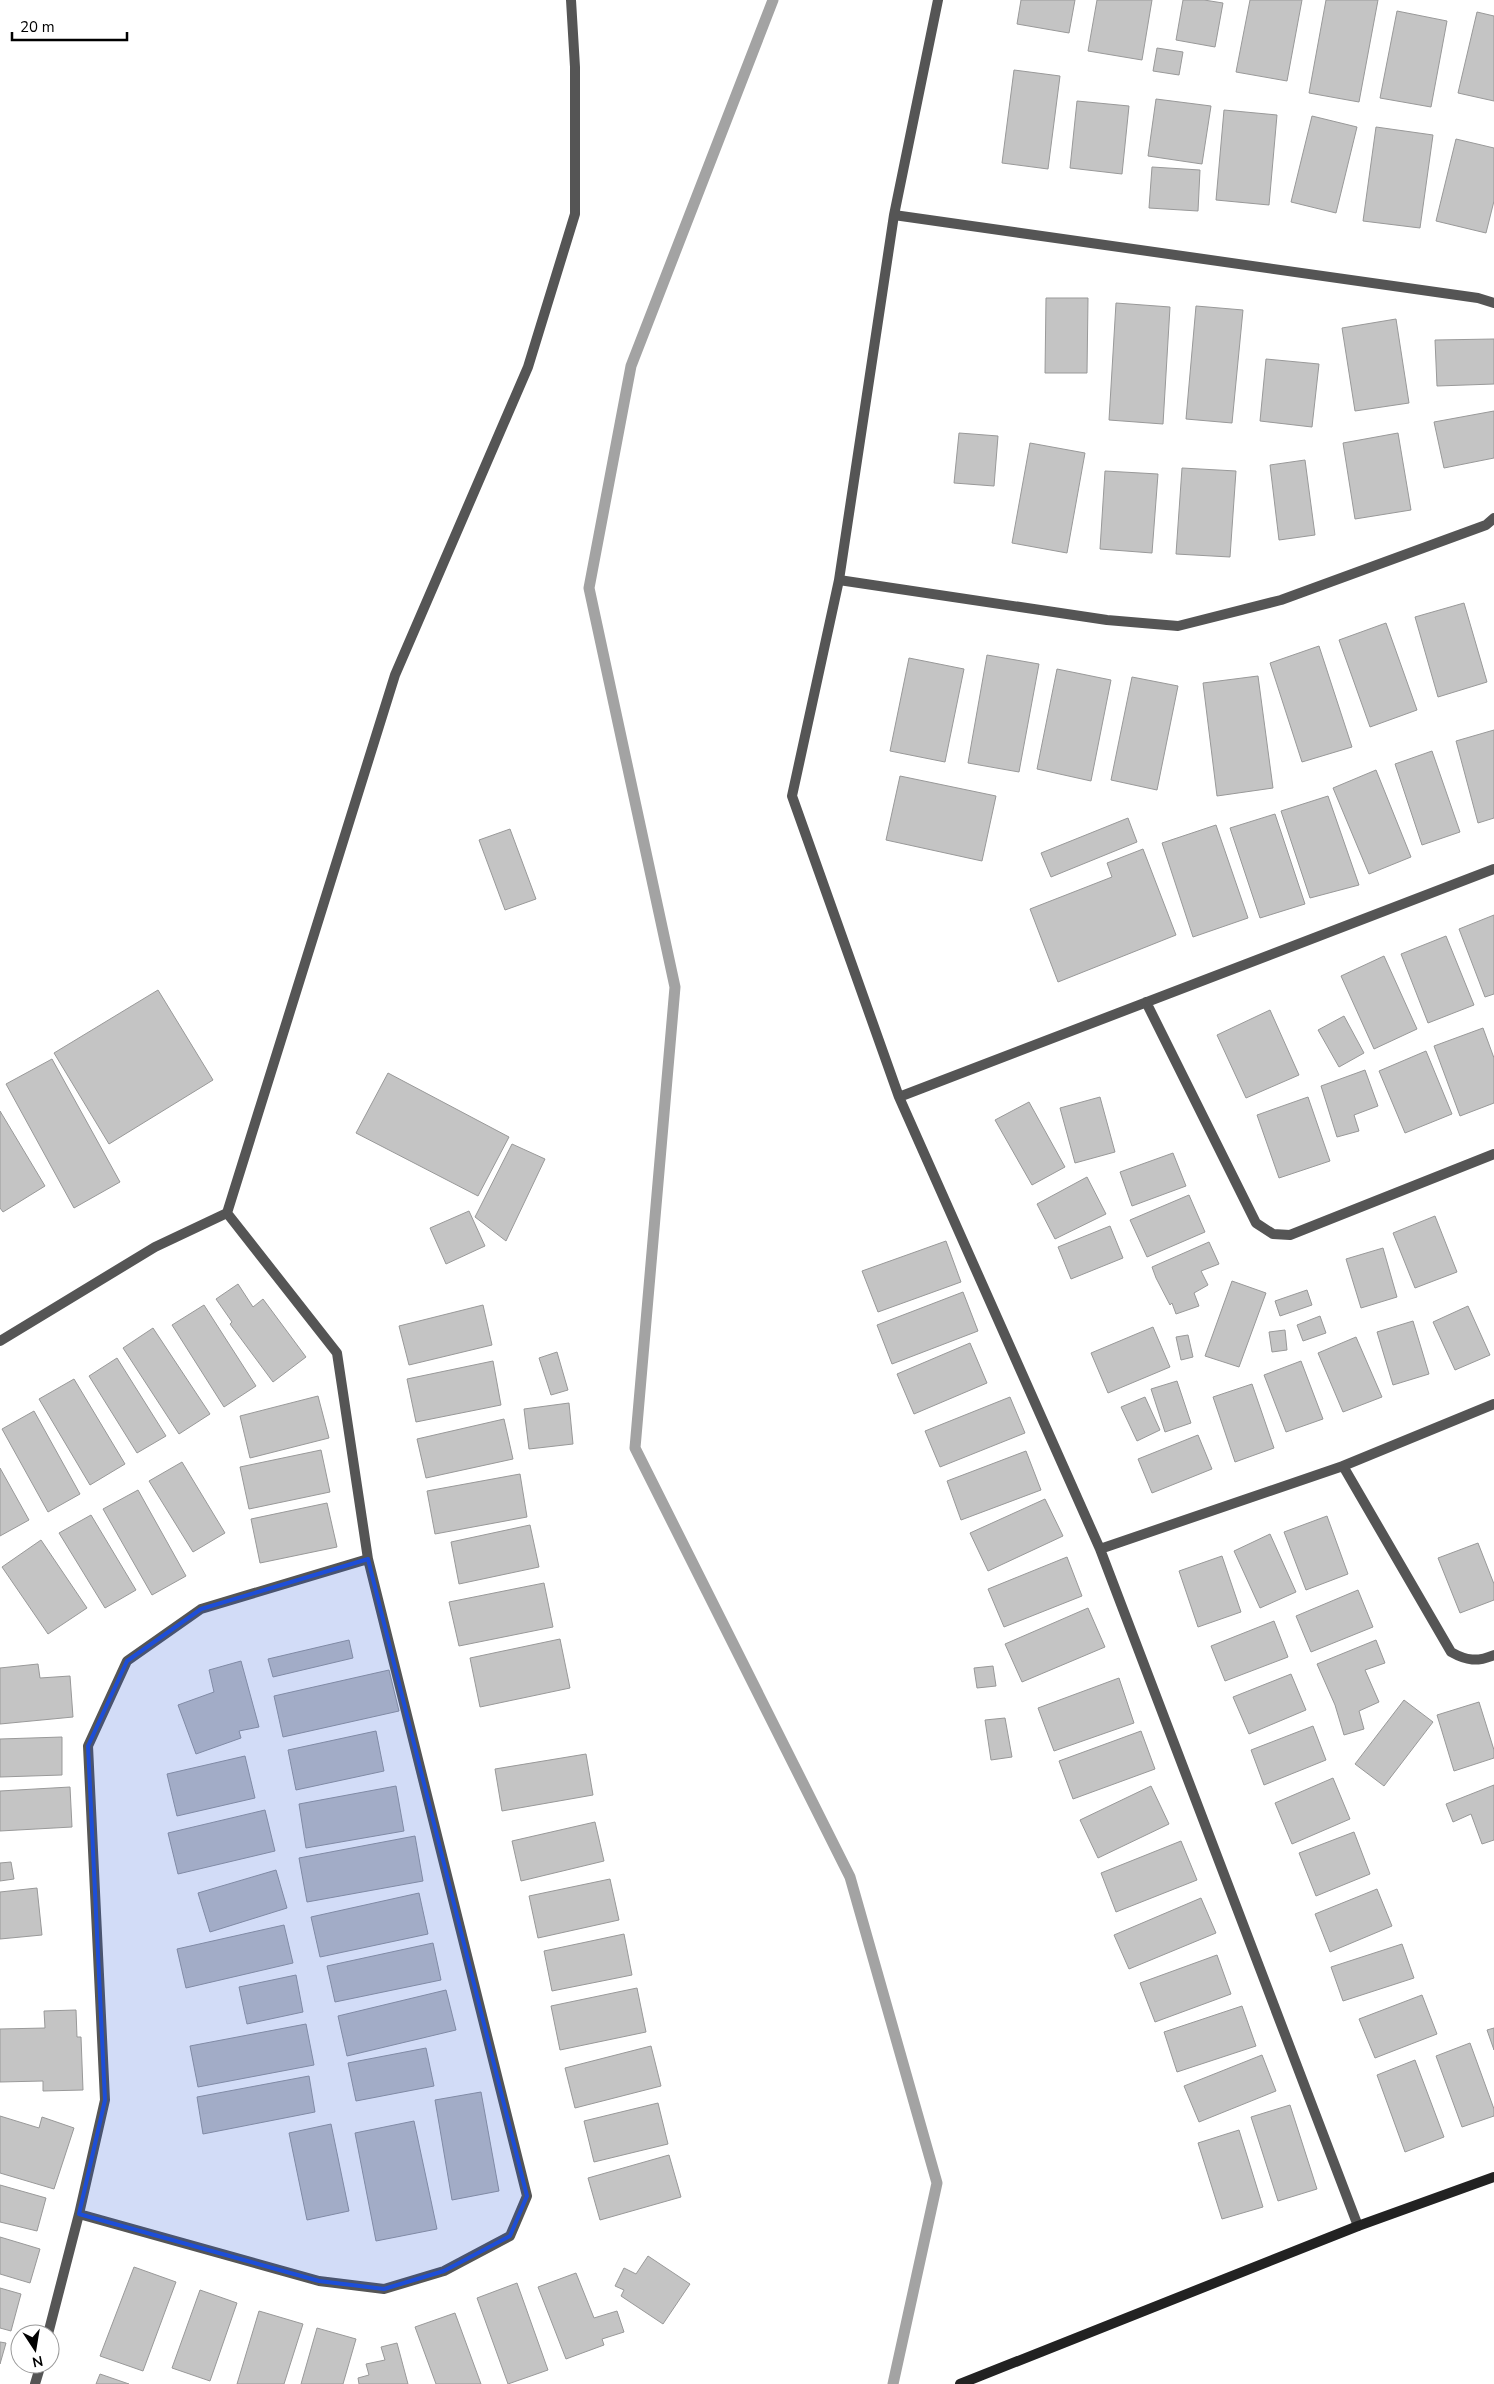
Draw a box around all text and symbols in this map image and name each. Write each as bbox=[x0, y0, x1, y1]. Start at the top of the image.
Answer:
scale bar bbox=[12, 10, 128, 42]
text: 20 m bbox=[20, 17, 55, 37]
north arrow bbox=[10, 2324, 60, 2374]
text: N bbox=[30, 2351, 45, 2372]

